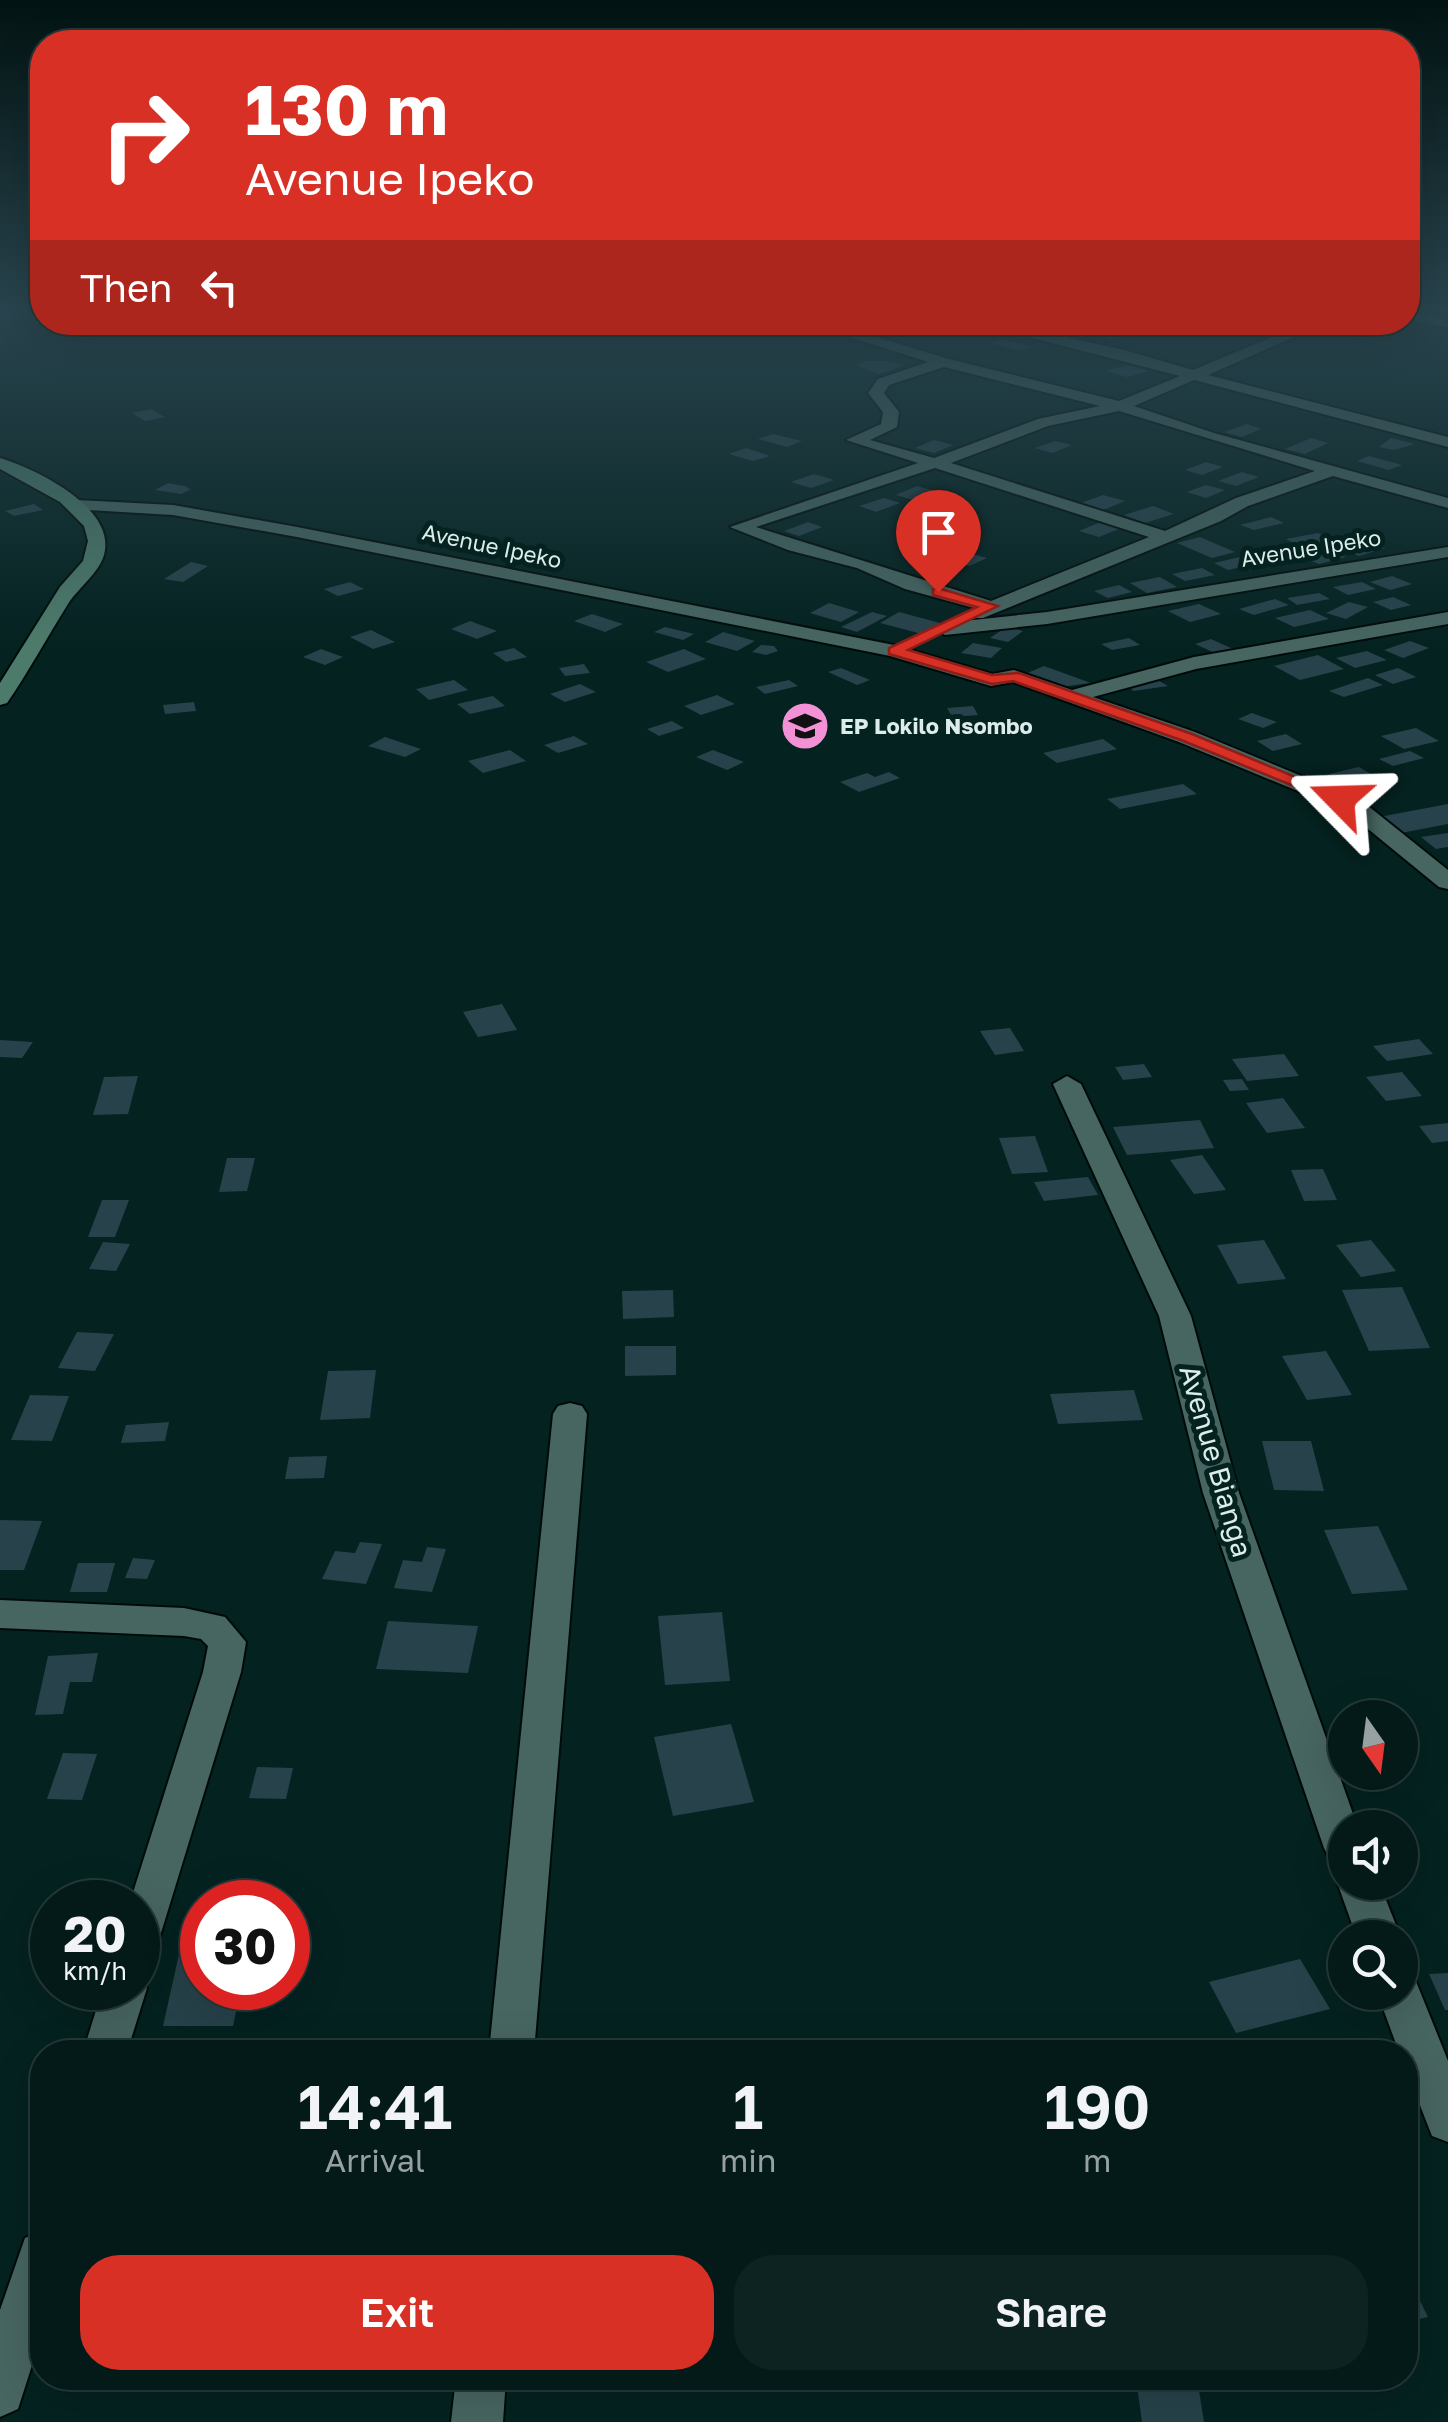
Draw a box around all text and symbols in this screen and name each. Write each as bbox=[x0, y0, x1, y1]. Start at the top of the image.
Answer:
text: 130 m bbox=[245, 66, 448, 150]
icon: right bbox=[80, 70, 210, 200]
text: Avenue Ipeko bbox=[245, 151, 535, 205]
icon: left bbox=[192, 260, 247, 315]
text: Then bbox=[80, 265, 172, 310]
pin bbox=[896, 490, 981, 593]
icon: arrive bbox=[911, 505, 966, 560]
street label: Avenue Ipeko bbox=[420, 518, 564, 573]
street label: Avenue Ipeko bbox=[1239, 523, 1383, 572]
school or university icon: EP Lokilo Nsombo bbox=[779, 700, 831, 752]
place label: EP Lokilo Nsombo bbox=[840, 712, 1033, 739]
position arrow bbox=[1288, 747, 1392, 851]
street label: Avenue Bianga bbox=[1173, 1361, 1260, 1561]
north arrow bbox=[1328, 1700, 1418, 1790]
map controls bbox=[1328, 1700, 1418, 2010]
button: sound bbox=[1328, 1810, 1418, 1900]
speed limit sign: 30 bbox=[180, 1880, 310, 2010]
text: 20 bbox=[63, 1903, 126, 1963]
button: search bbox=[1328, 1920, 1418, 2010]
text: km/h bbox=[63, 1955, 127, 1986]
text: 14:41 bbox=[298, 2070, 452, 2142]
text: 1 bbox=[733, 2070, 763, 2142]
text: 190 bbox=[1044, 2070, 1150, 2142]
text: Arrival bbox=[325, 2141, 425, 2179]
text: min bbox=[720, 2141, 777, 2179]
text: m bbox=[1083, 2141, 1111, 2179]
button: Exit bbox=[80, 2255, 714, 2370]
button: Share bbox=[734, 2255, 1368, 2370]

